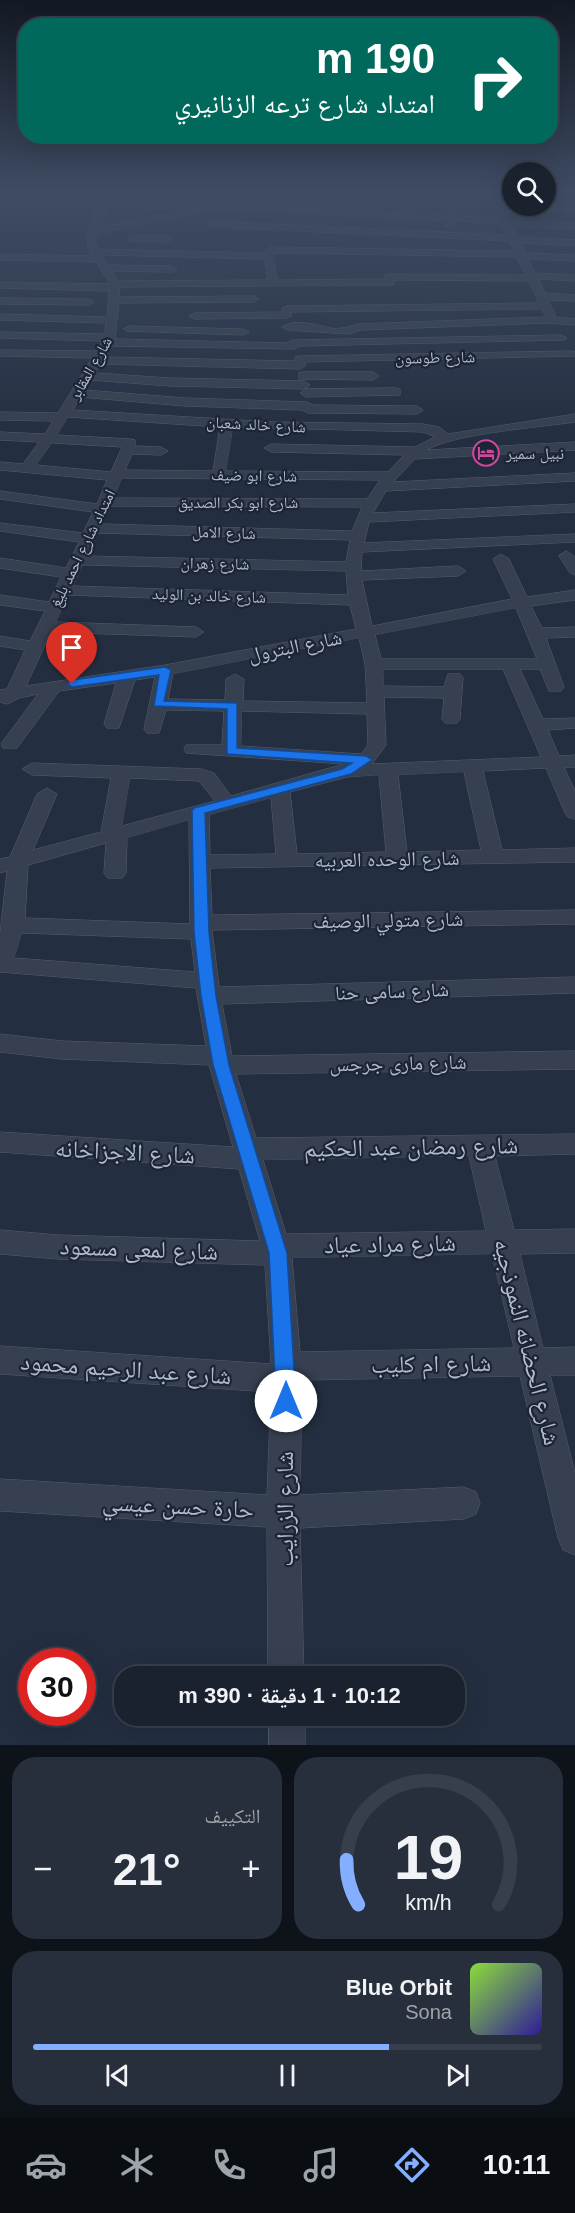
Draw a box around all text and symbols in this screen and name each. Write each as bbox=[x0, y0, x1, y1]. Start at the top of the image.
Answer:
text: 190 m bbox=[316, 35, 435, 82]
icon: right bbox=[456, 42, 534, 120]
text: امتداد شارع ترعه الزنانيري bbox=[174, 89, 435, 119]
map controls bbox=[502, 162, 556, 216]
button: search bbox=[502, 162, 556, 216]
street label: شارع المقابر bbox=[65, 334, 117, 405]
street label: شارع طوسون bbox=[395, 348, 475, 369]
street label: شارع خالد شعبان bbox=[206, 413, 306, 438]
hotel icon: نبيل سمير bbox=[471, 438, 501, 468]
place label: نبيل سمير bbox=[505, 445, 564, 464]
street label: شارع ابو ضيف bbox=[211, 466, 297, 487]
street label: امتداد شارع احمد بليغ bbox=[47, 487, 120, 611]
street label: شارع ابو بكر الصديق bbox=[178, 494, 298, 513]
street label: شارع الامل bbox=[192, 523, 256, 544]
street label: شارع زهران bbox=[180, 554, 250, 575]
street label: شارع خالد بن الوليد bbox=[152, 585, 266, 608]
pin bbox=[46, 622, 97, 684]
street label: شارع البترول bbox=[246, 626, 344, 668]
icon: arrive bbox=[55, 631, 88, 664]
street label: شارع الوحده العربيه bbox=[314, 847, 460, 873]
street label: شارع متولي الوصيف bbox=[313, 908, 463, 937]
street label: شارع سامى حنا bbox=[335, 978, 449, 1006]
street label: شارع مارى جرجس bbox=[329, 1051, 467, 1077]
street label: شارع رمضان عبد الحكيم bbox=[304, 1131, 518, 1165]
street label: شارع الاجزاخانه bbox=[54, 1134, 196, 1171]
street label: شارع مراد عياد bbox=[324, 1229, 456, 1260]
street label: شارع لمعى مسعود bbox=[59, 1232, 219, 1267]
street label: شارع الحضانه النموذجيه bbox=[487, 1236, 566, 1448]
street label: شارع عبد الرحيم محمود bbox=[20, 1348, 232, 1392]
street label: شارع ام كليب bbox=[371, 1349, 492, 1381]
position arrow bbox=[254, 1369, 318, 1433]
street label: شارع الزرايب bbox=[271, 1451, 300, 1567]
street label: حارة حسن عيسي bbox=[101, 1488, 255, 1529]
speed limit sign: 30 bbox=[18, 1648, 96, 1726]
text: 10:12 · 1 دقيقة · 390 m bbox=[178, 1683, 401, 1708]
text: التكييف bbox=[204, 1805, 261, 1827]
text: 19 bbox=[394, 1823, 463, 1892]
text: 21° bbox=[113, 1844, 181, 1895]
text: − bbox=[33, 1850, 52, 1887]
text: + bbox=[241, 1850, 261, 1887]
text: km/h bbox=[405, 1891, 451, 1915]
text: Blue Orbit bbox=[346, 1975, 452, 2000]
text: Sona bbox=[405, 2001, 452, 2023]
icon: previous bbox=[101, 2059, 134, 2092]
icon: pause bbox=[271, 2059, 304, 2092]
icon: next bbox=[441, 2059, 474, 2092]
icon: car bbox=[25, 2144, 67, 2186]
icon: climate bbox=[116, 2144, 158, 2186]
icon: phone bbox=[208, 2144, 250, 2186]
icon: music bbox=[300, 2144, 342, 2186]
icon: directions bbox=[391, 2144, 433, 2186]
text: 10:11 bbox=[483, 2150, 550, 2180]

